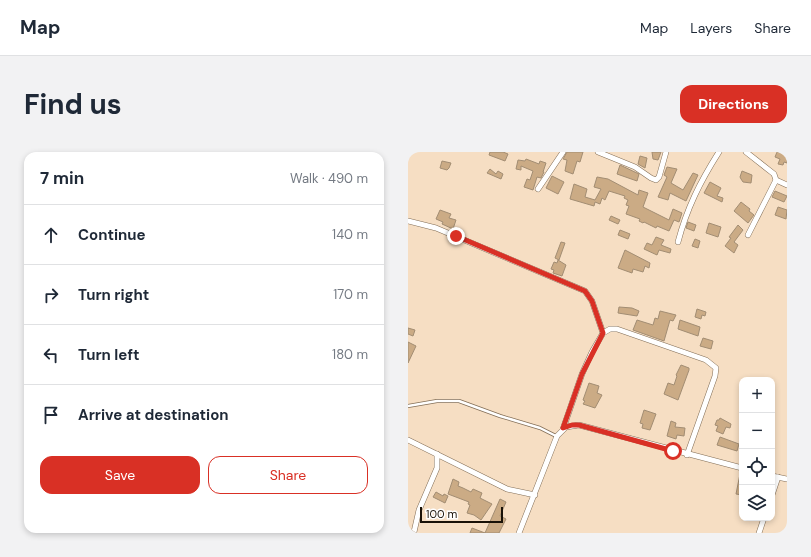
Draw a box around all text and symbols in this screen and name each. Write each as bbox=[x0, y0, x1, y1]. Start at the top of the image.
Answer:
text: Map bbox=[20, 15, 60, 40]
text: Map bbox=[640, 19, 668, 37]
text: Layers bbox=[690, 19, 732, 37]
text: Share bbox=[754, 19, 791, 37]
button: Directions bbox=[680, 85, 787, 123]
text: Find us bbox=[24, 86, 122, 123]
text: 7 min bbox=[40, 167, 84, 189]
text: Walk · 490 m bbox=[290, 170, 368, 187]
icon: ahead bbox=[40, 224, 62, 246]
text: Continue bbox=[78, 225, 146, 245]
text: 140 m bbox=[332, 226, 368, 243]
route end bbox=[447, 227, 465, 245]
icon: right bbox=[40, 284, 62, 306]
text: Turn right bbox=[78, 285, 149, 305]
text: 170 m bbox=[333, 286, 368, 303]
icon: left bbox=[40, 344, 62, 366]
text: Turn left bbox=[78, 345, 139, 365]
text: 180 m bbox=[332, 346, 368, 363]
map controls bbox=[739, 377, 775, 521]
button: + bbox=[739, 377, 775, 413]
icon: arrive bbox=[40, 404, 62, 426]
text: Arrive at destination bbox=[78, 405, 229, 425]
button: − bbox=[739, 413, 775, 449]
route start bbox=[664, 442, 682, 460]
button: locate bbox=[739, 449, 775, 485]
button: Save bbox=[40, 456, 200, 494]
button: Share bbox=[208, 456, 368, 494]
button: layers bbox=[739, 485, 775, 521]
scale bar bbox=[420, 505, 503, 524]
text: 100 m bbox=[426, 507, 457, 521]

